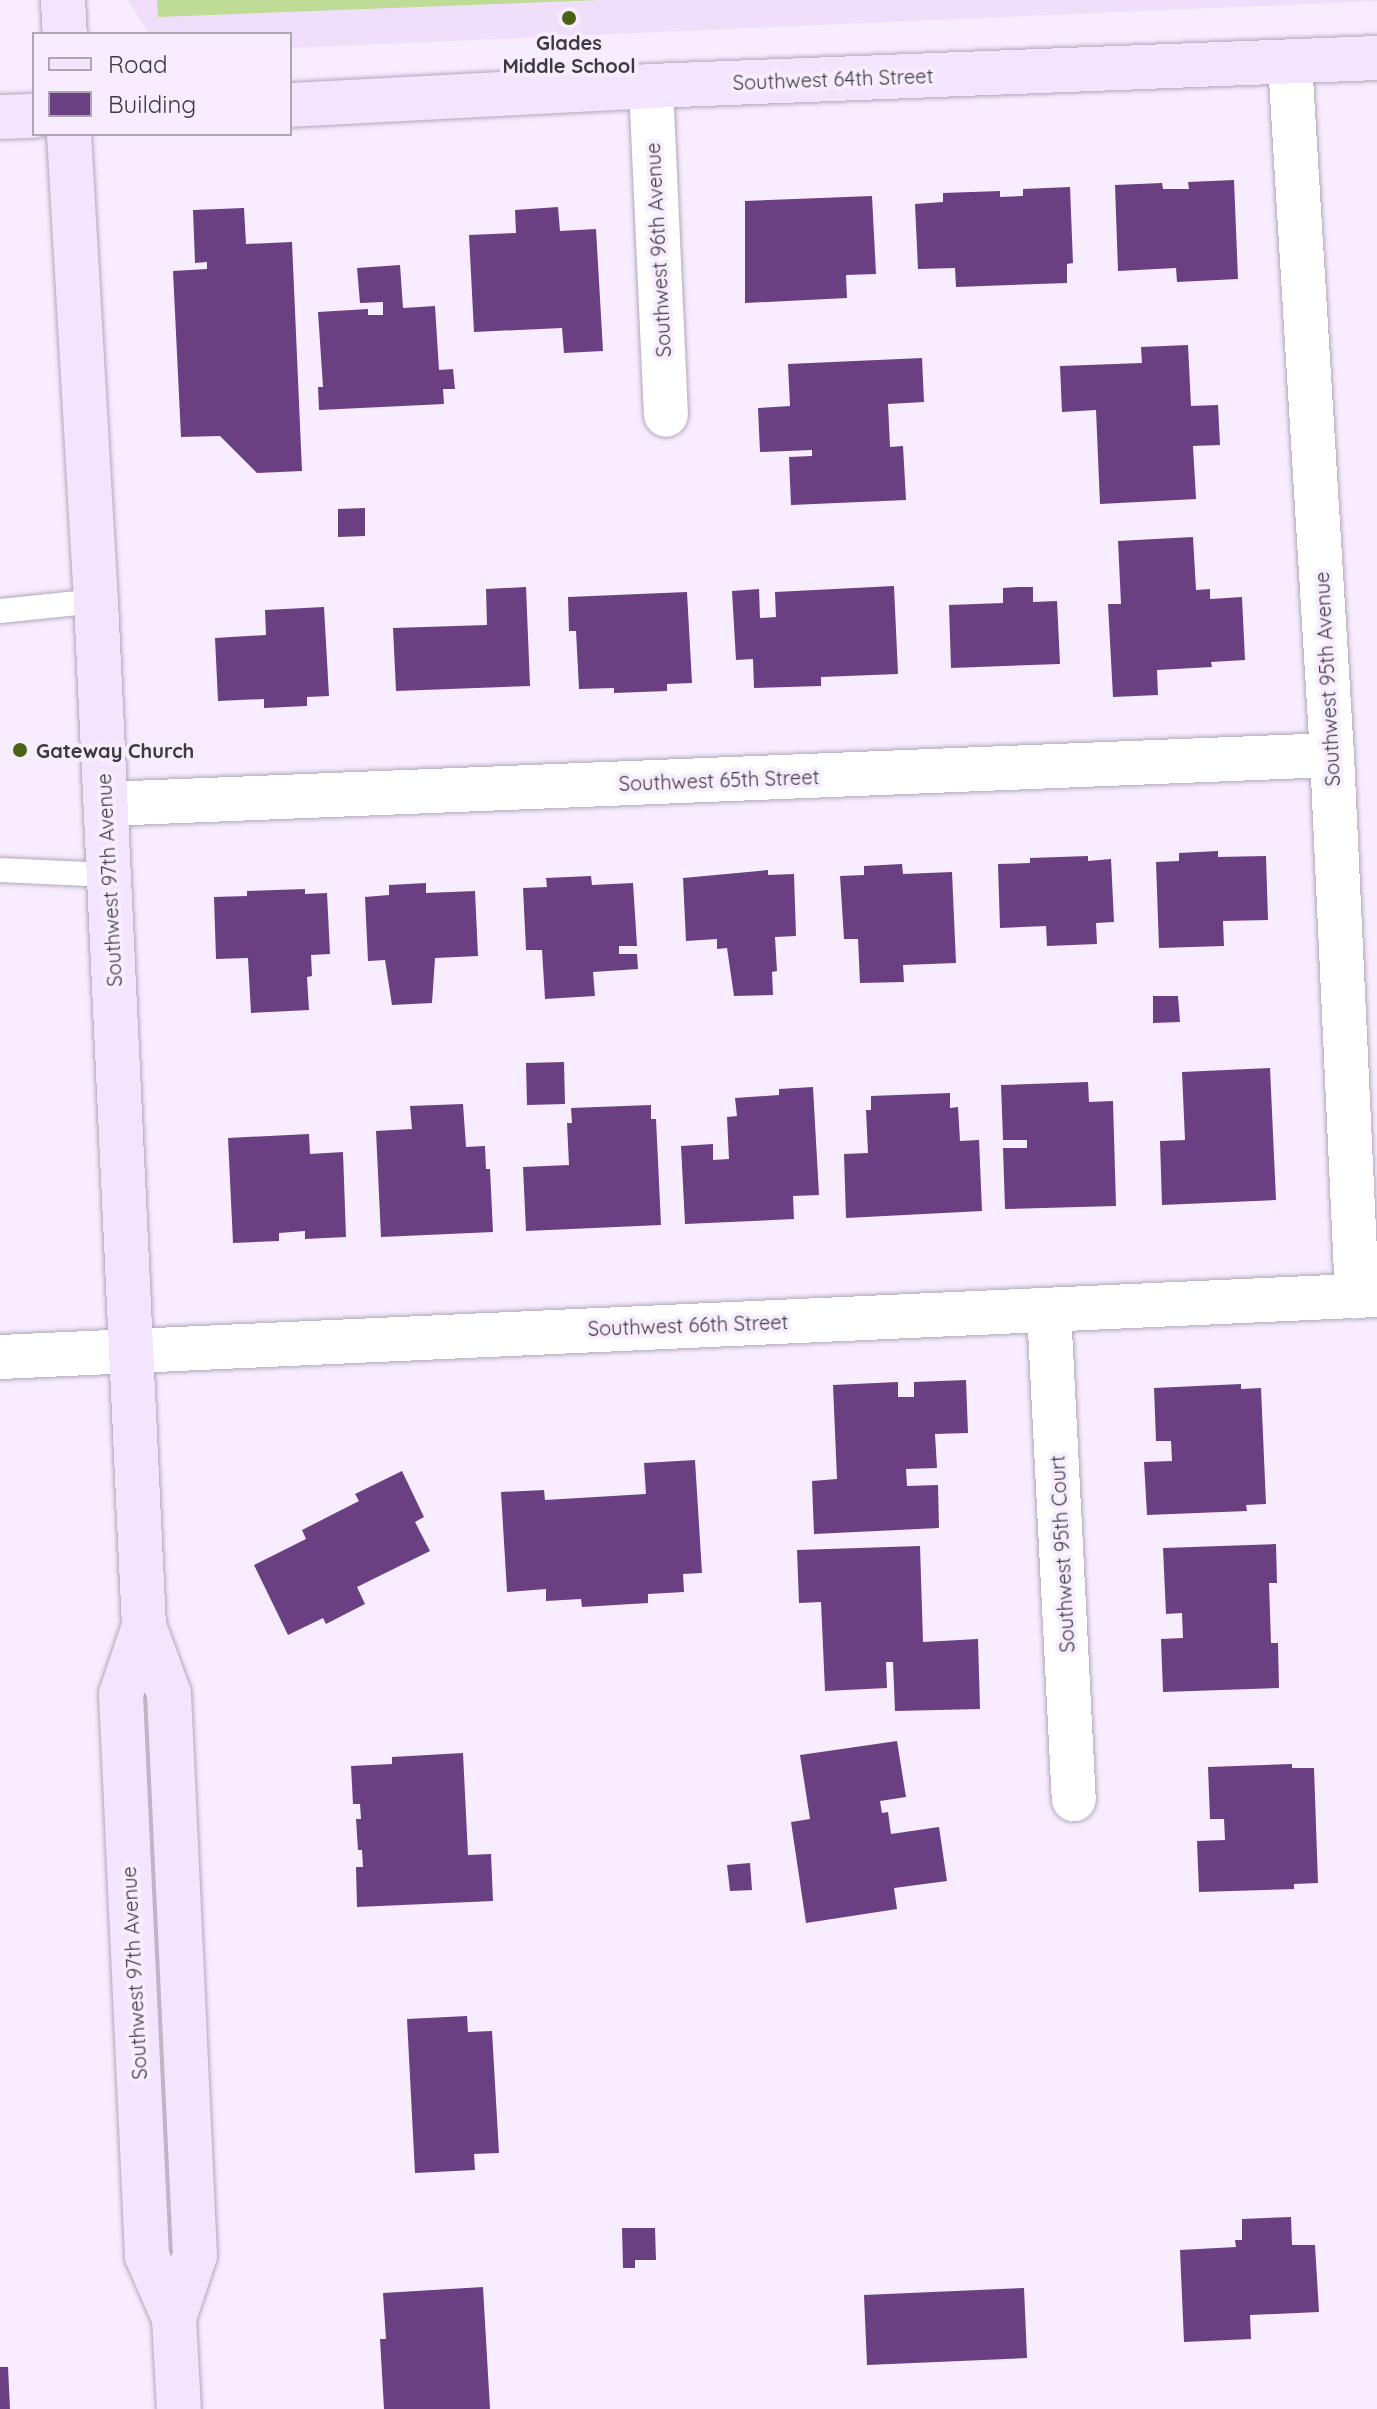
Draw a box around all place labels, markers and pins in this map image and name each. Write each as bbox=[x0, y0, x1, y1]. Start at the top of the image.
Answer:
marker: Glades Middle School bbox=[560, 9, 578, 27]
place label: Glades Middle School bbox=[502, 30, 636, 77]
place label: Gateway Church bbox=[36, 738, 194, 762]
marker: Gateway Church bbox=[11, 741, 29, 759]

